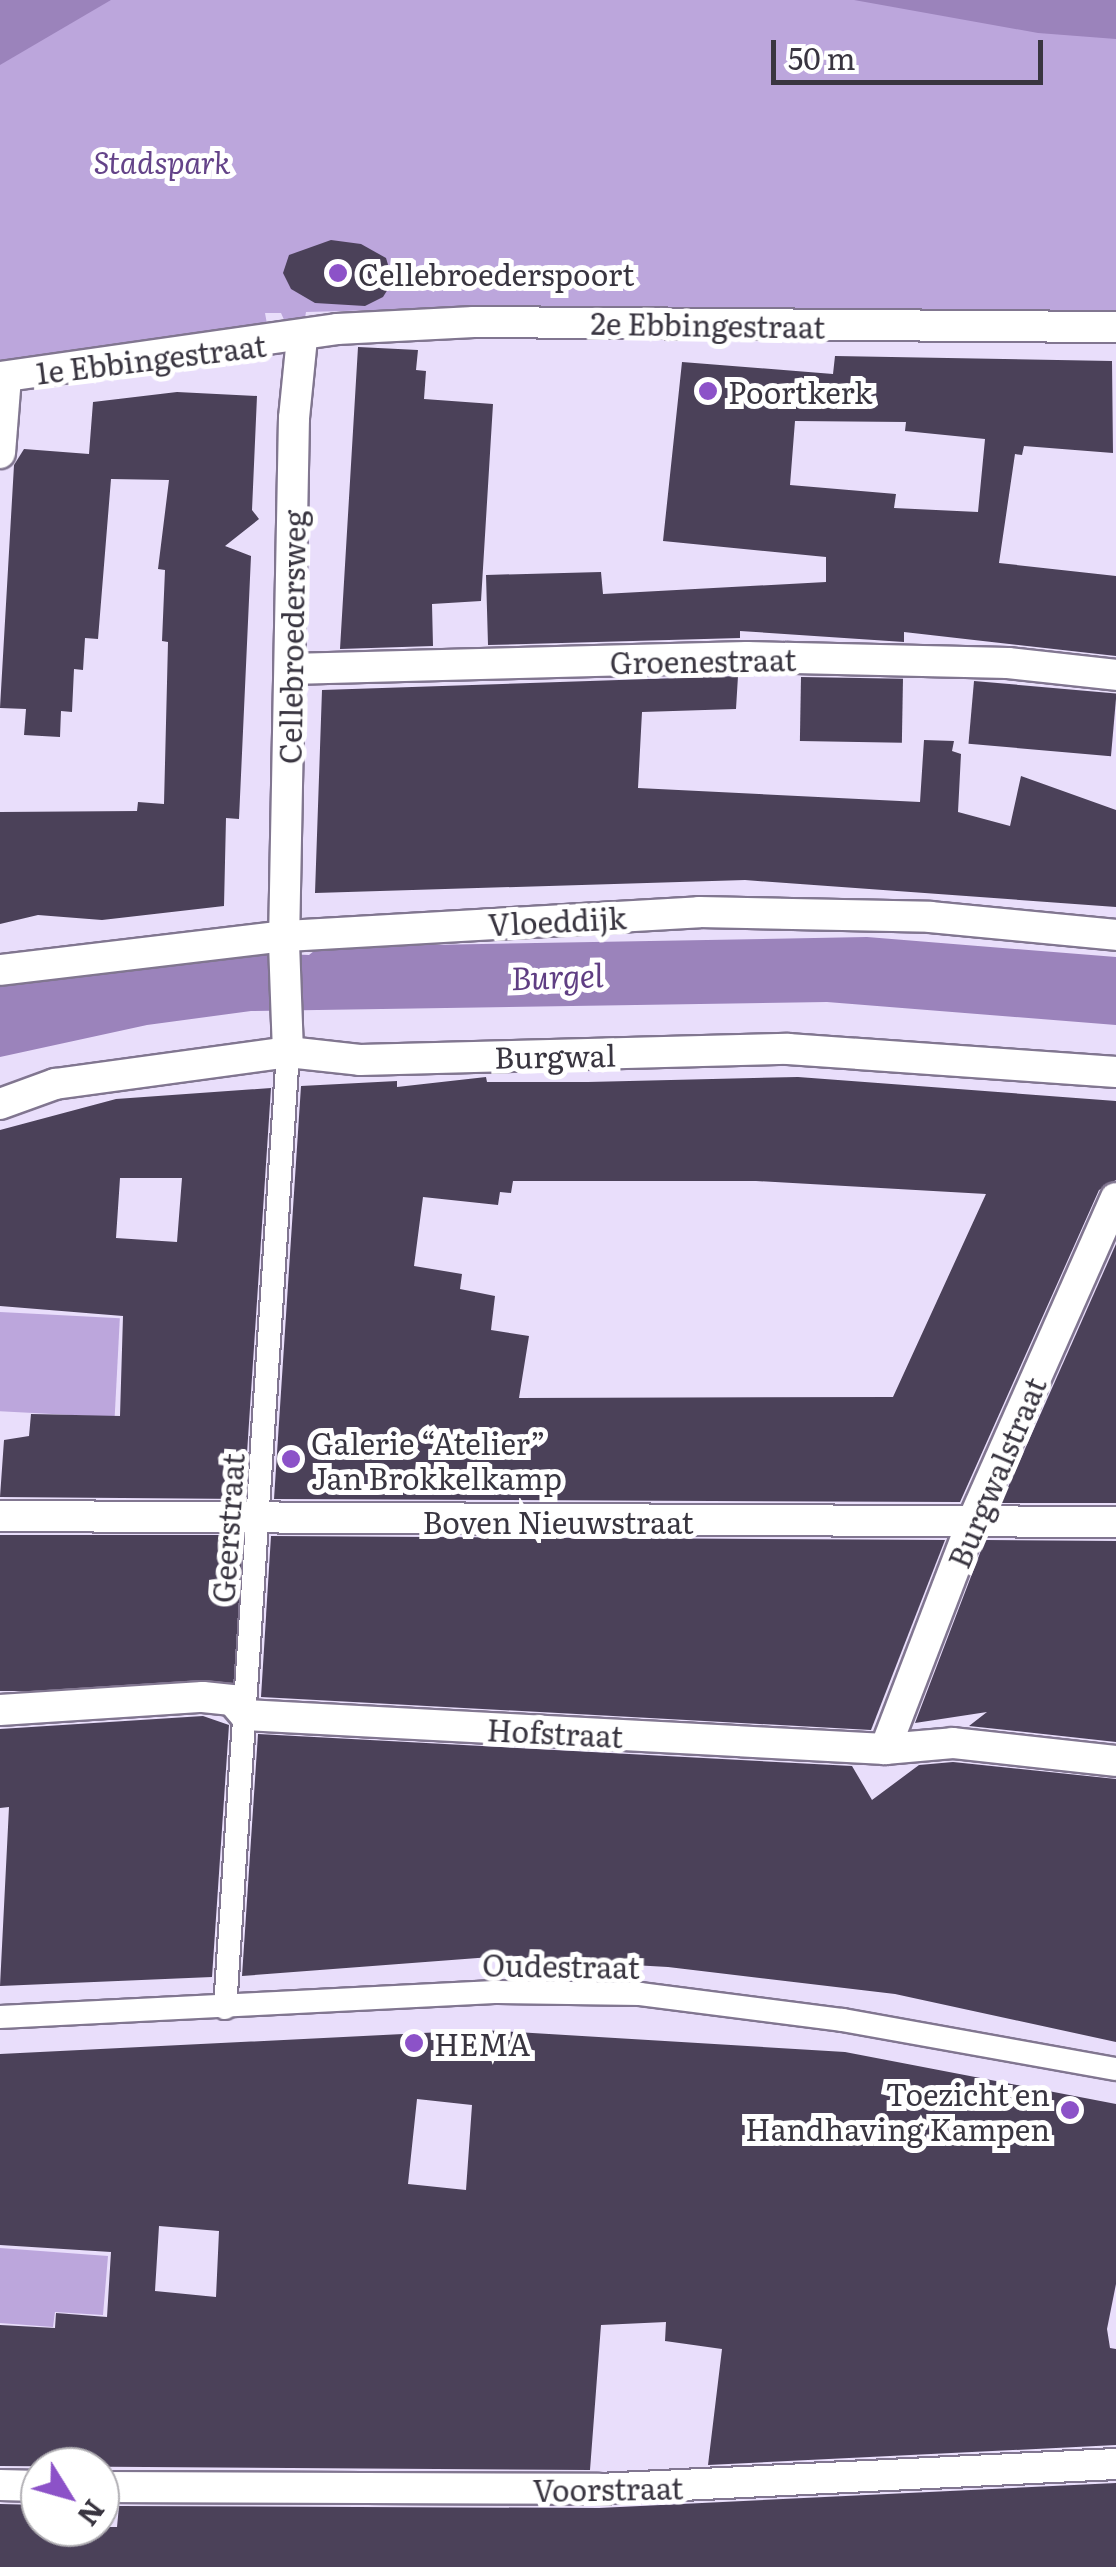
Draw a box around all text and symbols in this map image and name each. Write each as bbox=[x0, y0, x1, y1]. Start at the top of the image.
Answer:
scale bar bbox=[776, 20, 1048, 82]
text: 50 m bbox=[788, 35, 856, 79]
park label: Stadspark bbox=[93, 143, 231, 179]
place label: Cellebroederspoort bbox=[358, 255, 634, 291]
marker: Cellebroederspoort bbox=[327, 262, 349, 284]
street label: 2e Ebbingestraat bbox=[590, 304, 826, 344]
street label: 1e Ebbingestraat bbox=[34, 326, 268, 390]
place label: Poortkerk bbox=[728, 373, 872, 409]
marker: Poortkerk bbox=[697, 380, 719, 402]
street label: Cellebroedersweg bbox=[271, 510, 311, 764]
street label: Groenestraat bbox=[609, 640, 797, 680]
street label: Vloeddijk bbox=[487, 898, 627, 942]
water label: Burgel bbox=[510, 954, 604, 996]
street label: Burgwal bbox=[494, 1036, 616, 1074]
street label: Burgwalstraat bbox=[940, 1371, 1052, 1573]
place label: Galerie “Atelier” Jan Brokkelkamp bbox=[311, 1424, 562, 1494]
marker: Galerie “Atelier” Jan Brokkelkamp bbox=[280, 1448, 302, 1470]
street label: Geerstraat bbox=[204, 1452, 250, 1604]
street label: Boven Nieuwstraat bbox=[422, 1503, 694, 1539]
street label: Hofstraat bbox=[486, 1710, 624, 1754]
street label: Oudestraat bbox=[482, 1946, 640, 1984]
place label: HEMA bbox=[434, 2025, 530, 2061]
marker: HEMA bbox=[403, 2032, 425, 2054]
place label: Toezicht en Handhaving Kampen bbox=[745, 2075, 1050, 2146]
marker: Toezicht en Handhaving Kampen bbox=[1059, 2099, 1081, 2121]
north arrow bbox=[20, 2447, 120, 2547]
street label: Voorstraat bbox=[532, 2469, 684, 2507]
text: N bbox=[69, 2492, 116, 2536]

